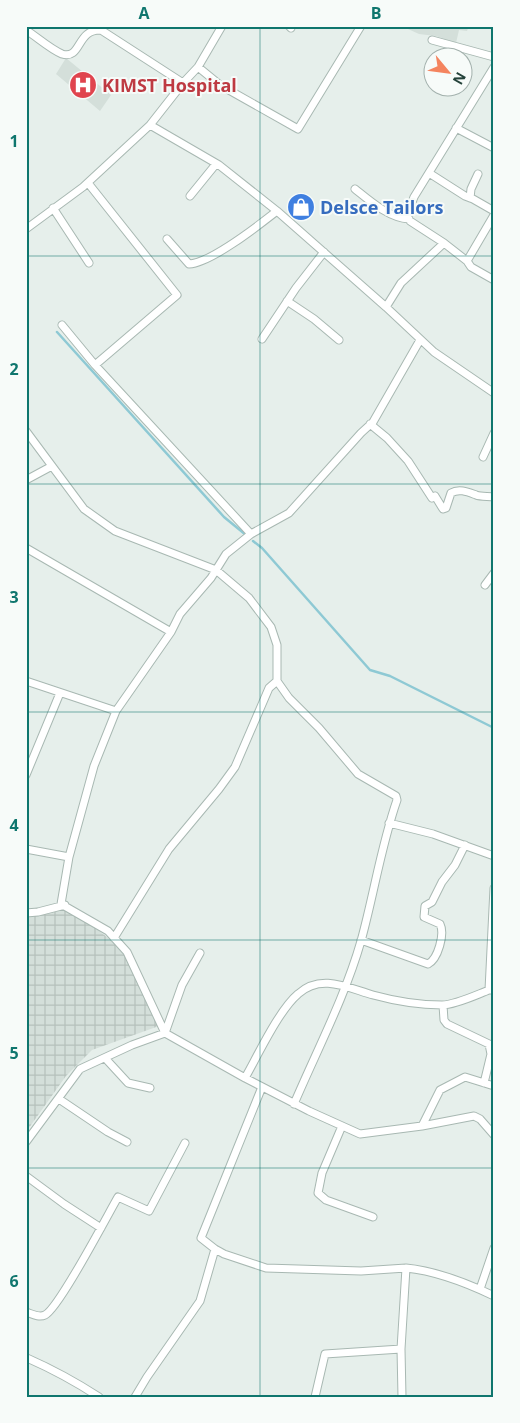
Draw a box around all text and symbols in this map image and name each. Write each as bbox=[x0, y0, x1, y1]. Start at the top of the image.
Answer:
text: A bbox=[138, 2, 150, 24]
text: B bbox=[371, 2, 381, 24]
north arrow bbox=[422, 48, 472, 98]
text: N bbox=[449, 69, 471, 88]
hospital icon: KIMST Hospital bbox=[68, 70, 98, 100]
place label: KIMST Hospital bbox=[102, 73, 237, 97]
text: 1 bbox=[9, 130, 19, 152]
shop icon: Delsce Tailors bbox=[286, 192, 316, 222]
place label: Delsce Tailors bbox=[320, 195, 444, 219]
text: 2 bbox=[9, 358, 19, 380]
text: 3 bbox=[9, 586, 19, 608]
text: 4 bbox=[9, 814, 19, 836]
text: 5 bbox=[9, 1042, 19, 1064]
text: 6 bbox=[9, 1270, 19, 1292]

